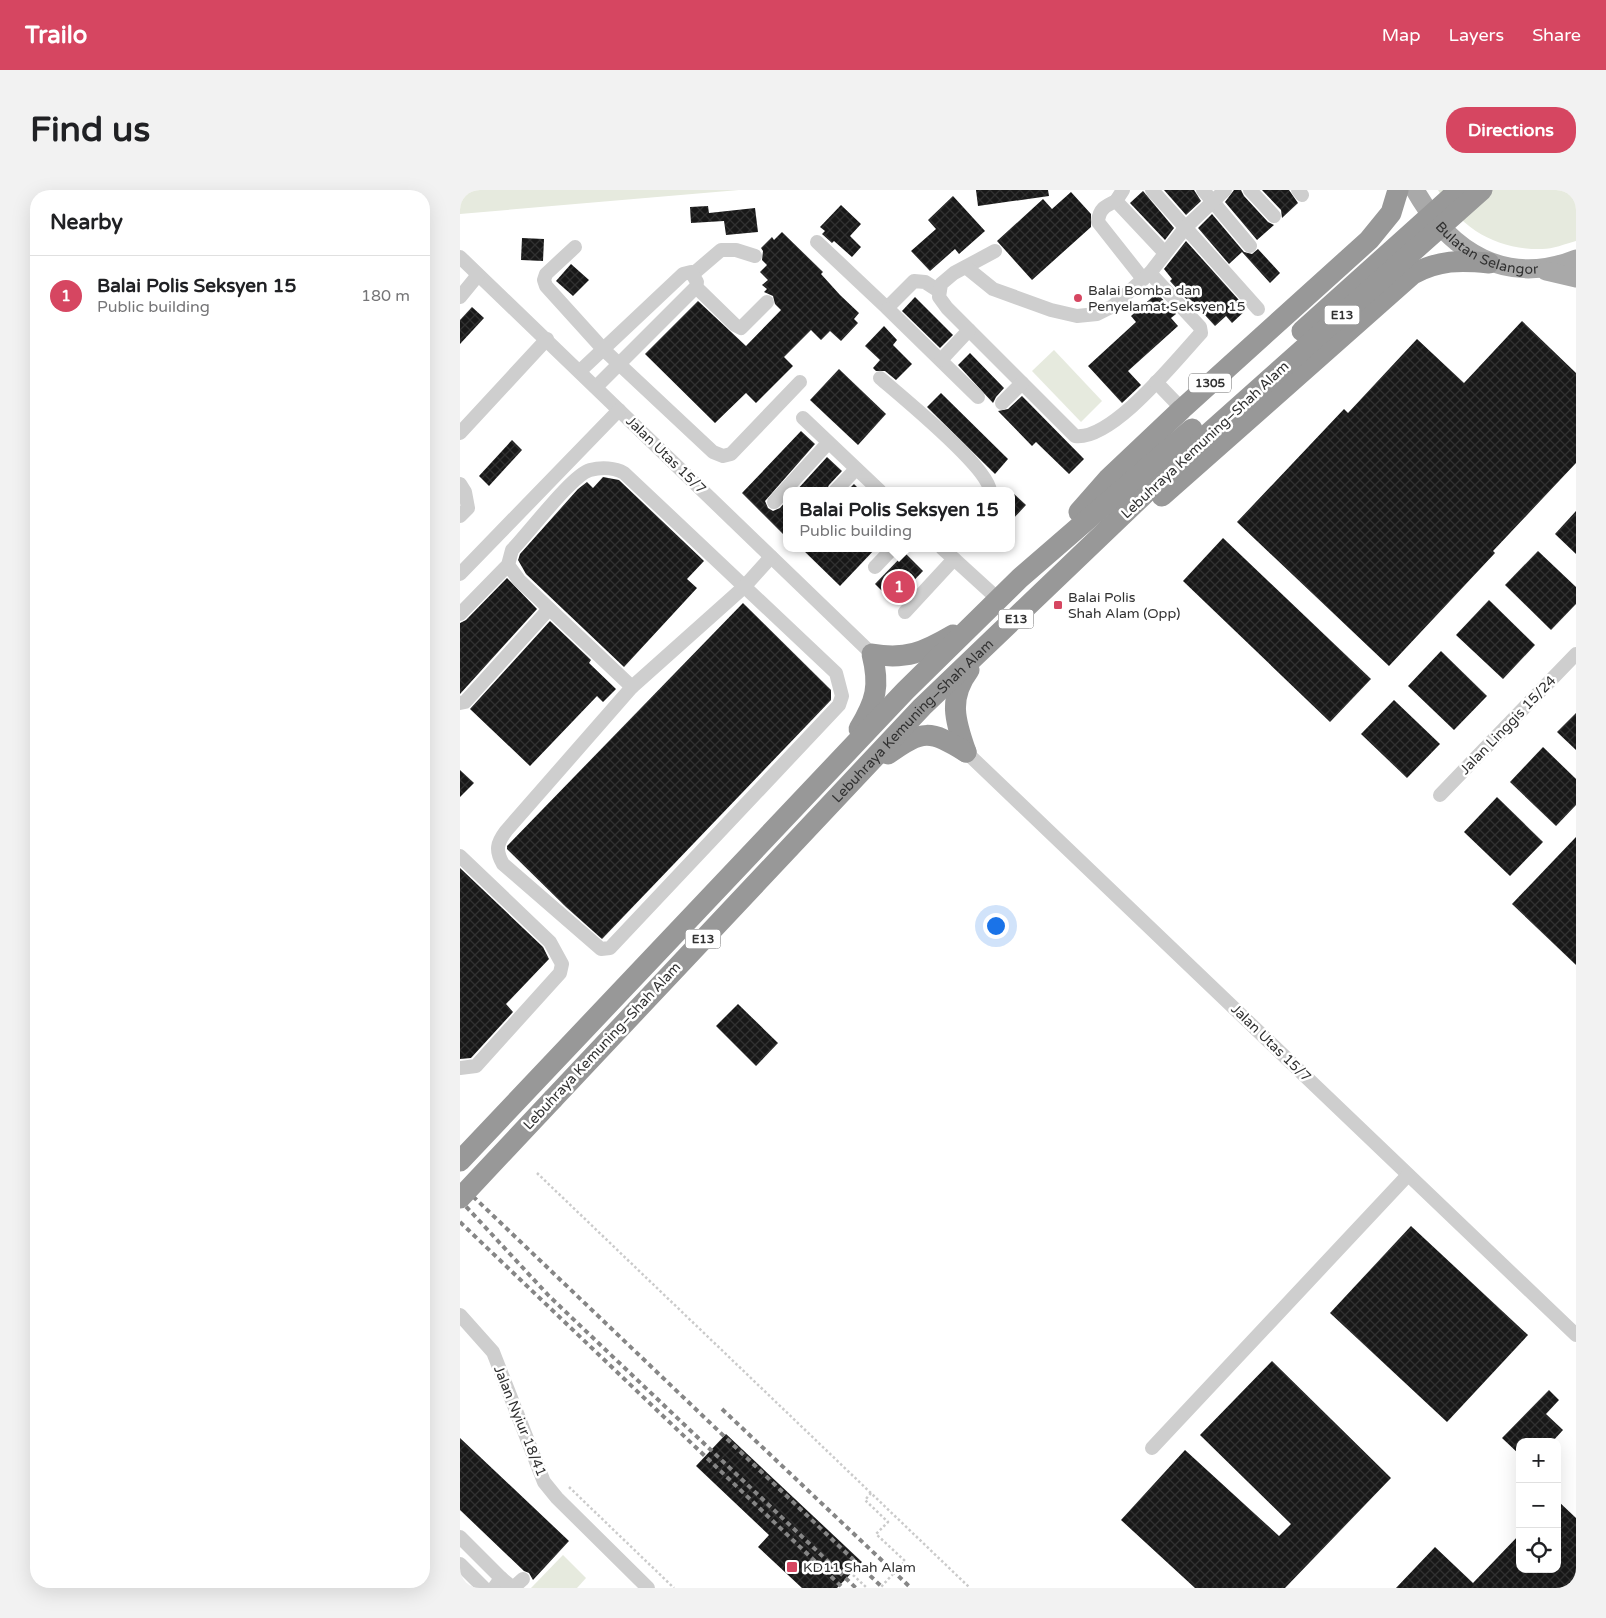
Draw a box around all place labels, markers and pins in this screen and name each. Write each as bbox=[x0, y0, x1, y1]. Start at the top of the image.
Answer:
place label: Balai Bomba dan Penyelamat Seksyen 15 bbox=[1088, 282, 1246, 315]
marker: Balai Bomba dan Penyelamat Seksyen 15 bbox=[1072, 292, 1084, 304]
pin: 1 bbox=[883, 568, 915, 606]
place label: Balai Polis Shah Alam (Opp) bbox=[1068, 589, 1180, 622]
marker: Balai Polis Shah Alam (Opp) bbox=[1052, 599, 1064, 611]
place label: KD11 Shah Alam bbox=[803, 1559, 916, 1576]
marker: KD11 Shah Alam bbox=[785, 1560, 799, 1574]

